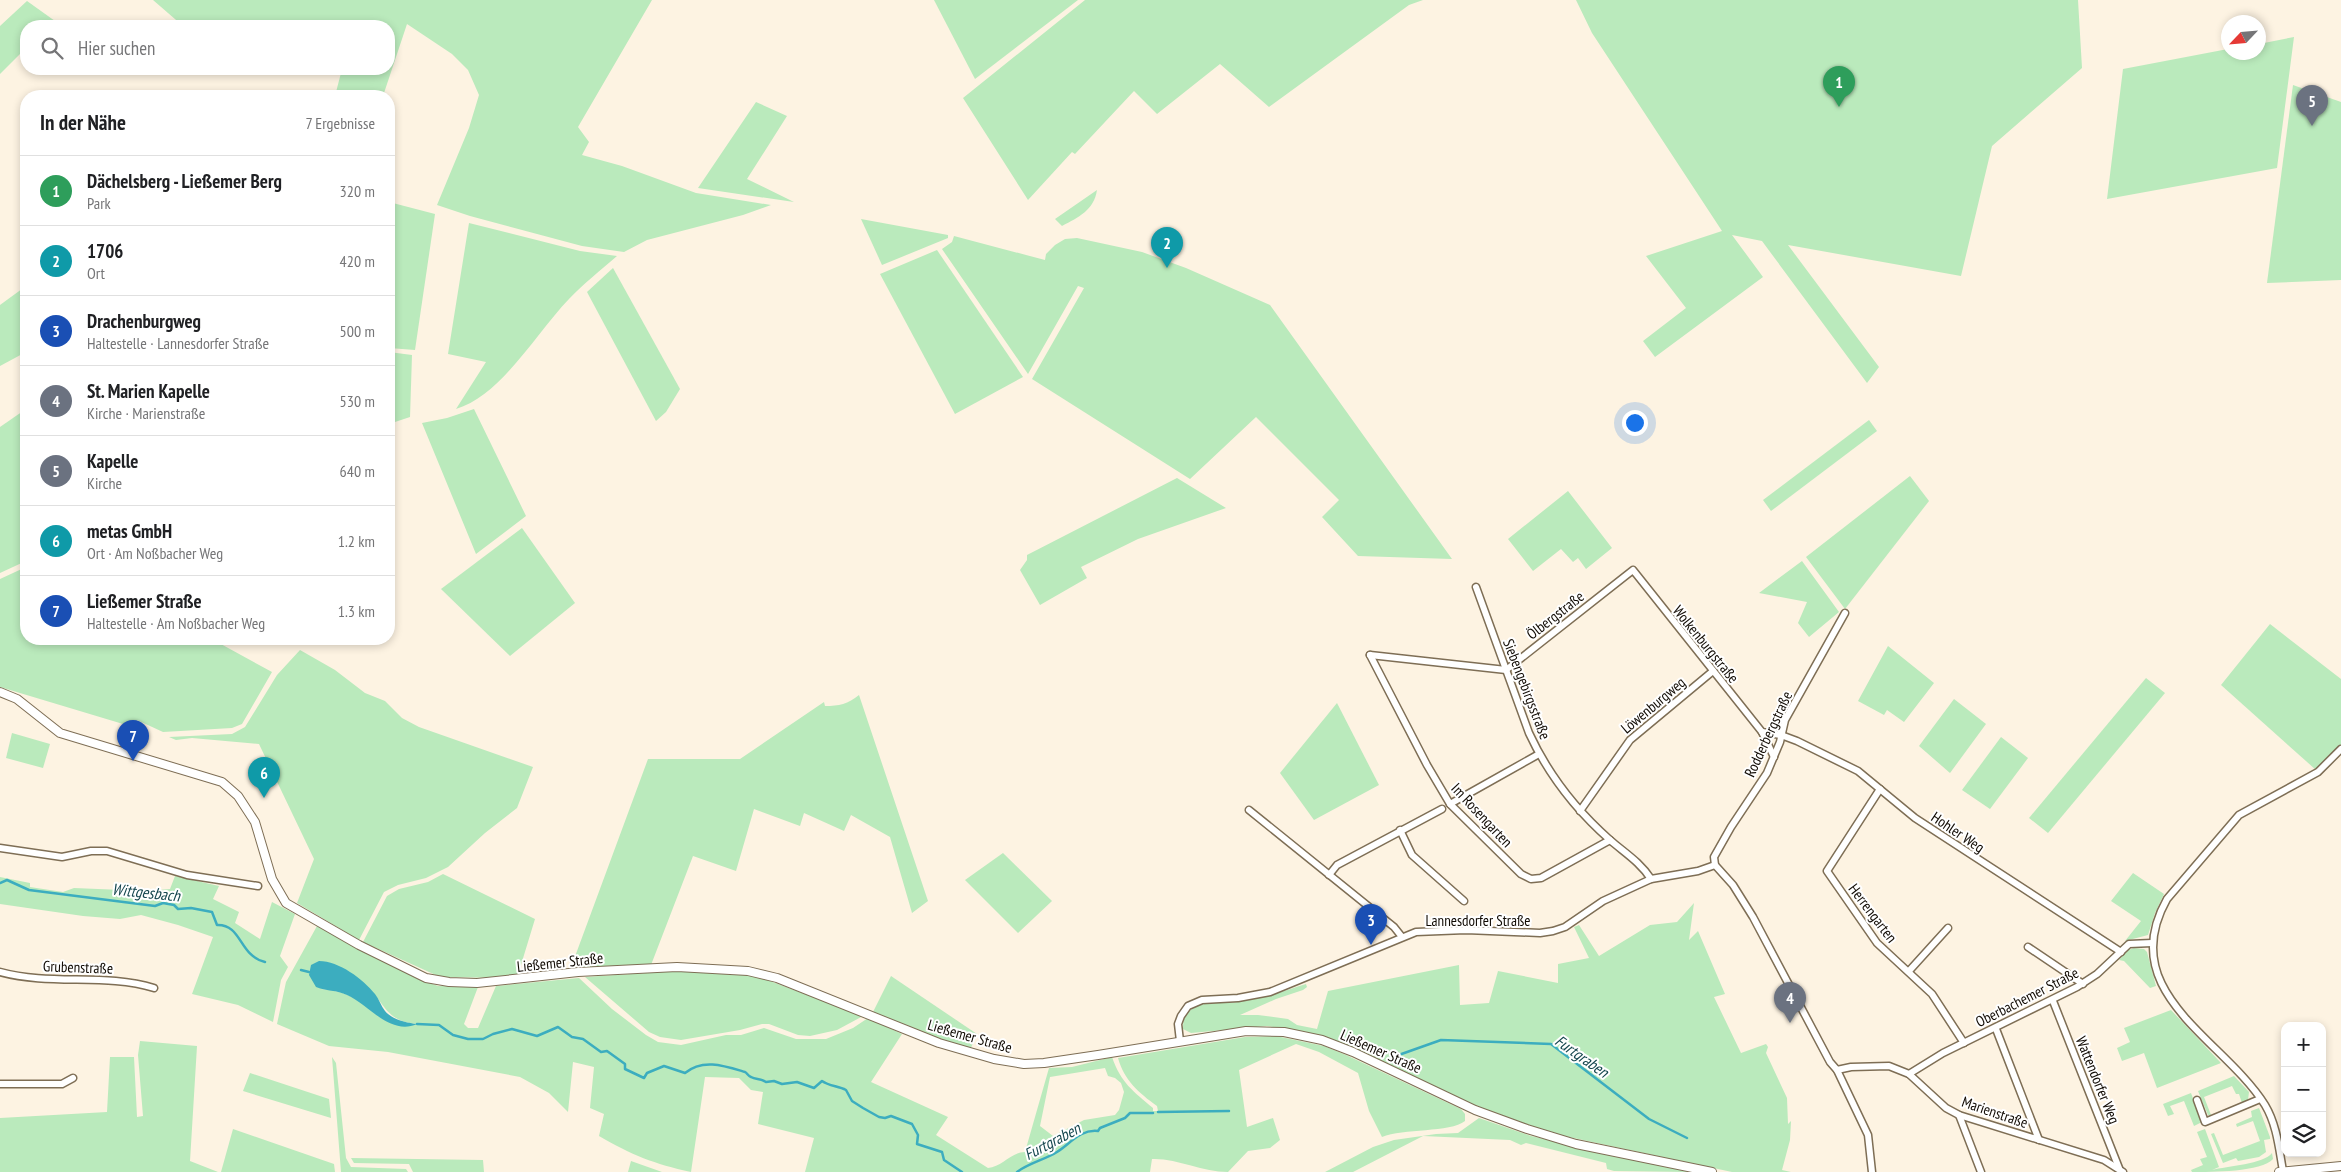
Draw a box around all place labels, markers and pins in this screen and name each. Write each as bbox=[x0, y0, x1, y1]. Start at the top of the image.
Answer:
pin: 1 bbox=[1823, 66, 1855, 107]
pin: 5 bbox=[2296, 85, 2328, 126]
pin: 2 bbox=[1151, 227, 1183, 268]
pin: 7 bbox=[117, 720, 149, 761]
pin: 6 bbox=[248, 757, 280, 798]
pin: 3 bbox=[1355, 904, 1387, 945]
pin: 4 bbox=[1774, 982, 1806, 1023]

